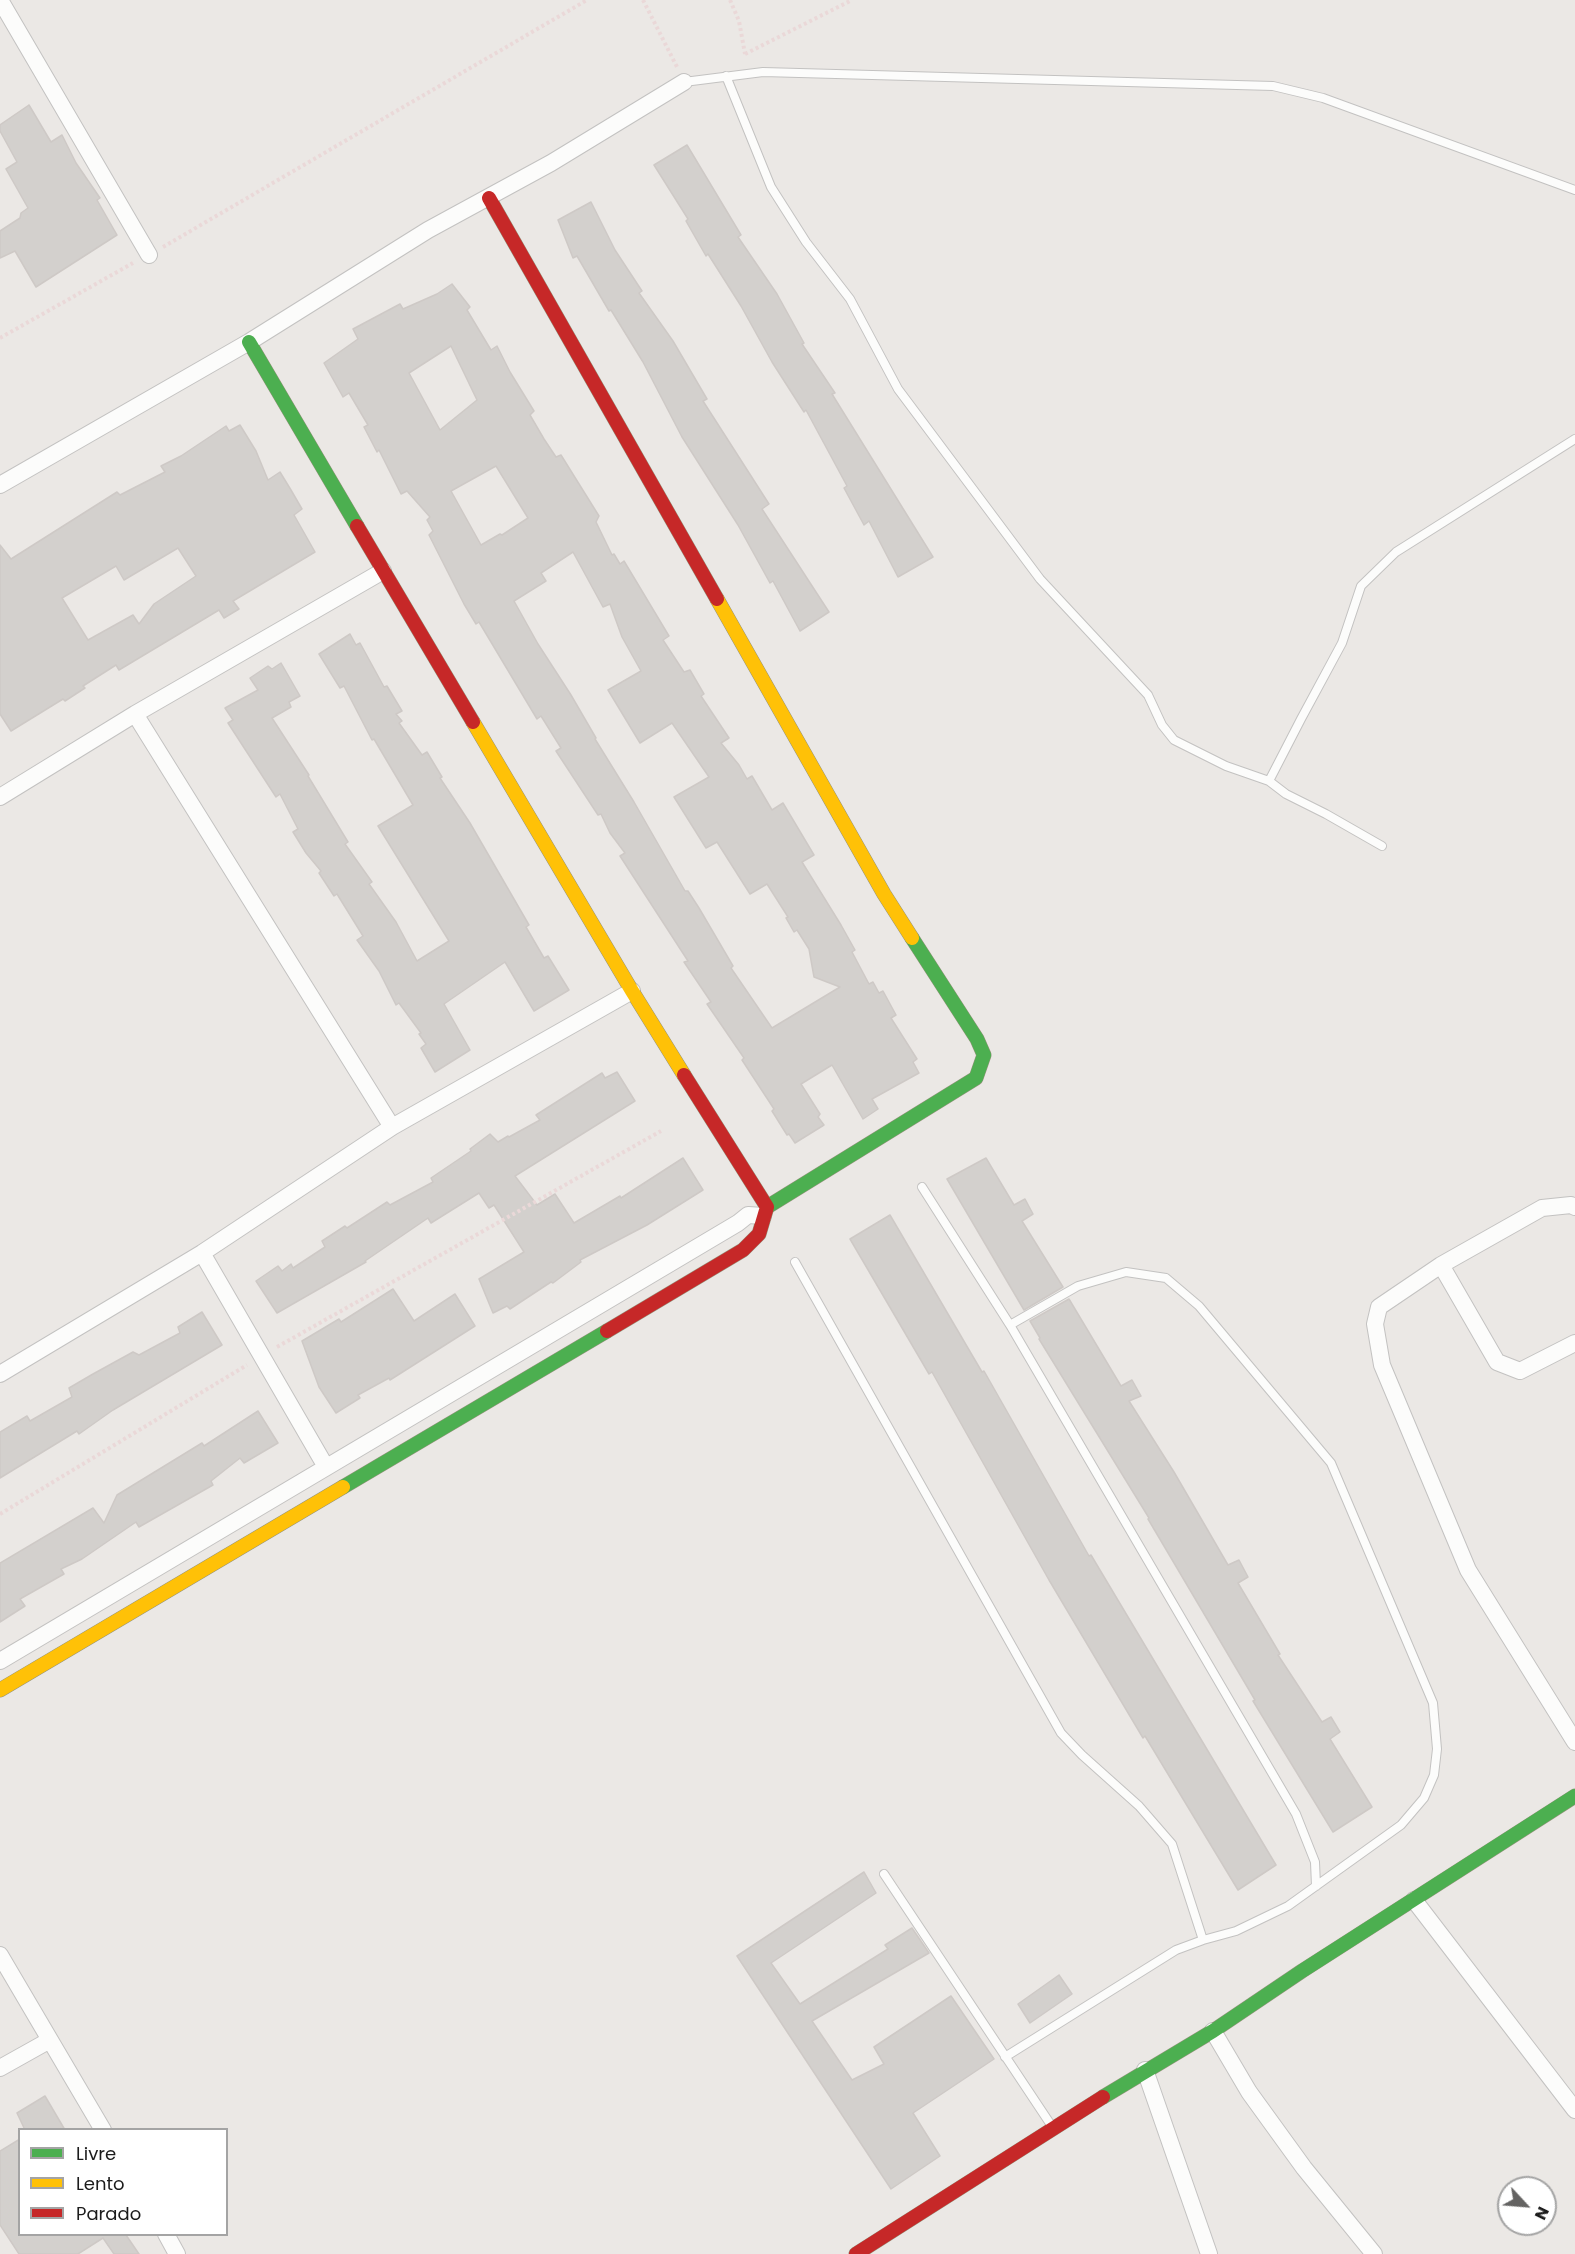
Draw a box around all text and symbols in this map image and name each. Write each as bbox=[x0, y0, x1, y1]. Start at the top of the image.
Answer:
legend bbox=[18, 2128, 228, 2236]
text: Livre bbox=[76, 2141, 116, 2166]
text: Lento bbox=[76, 2171, 125, 2196]
north arrow bbox=[1497, 2176, 1557, 2236]
text: Parado bbox=[76, 2201, 141, 2226]
text: N bbox=[1529, 2203, 1555, 2224]

